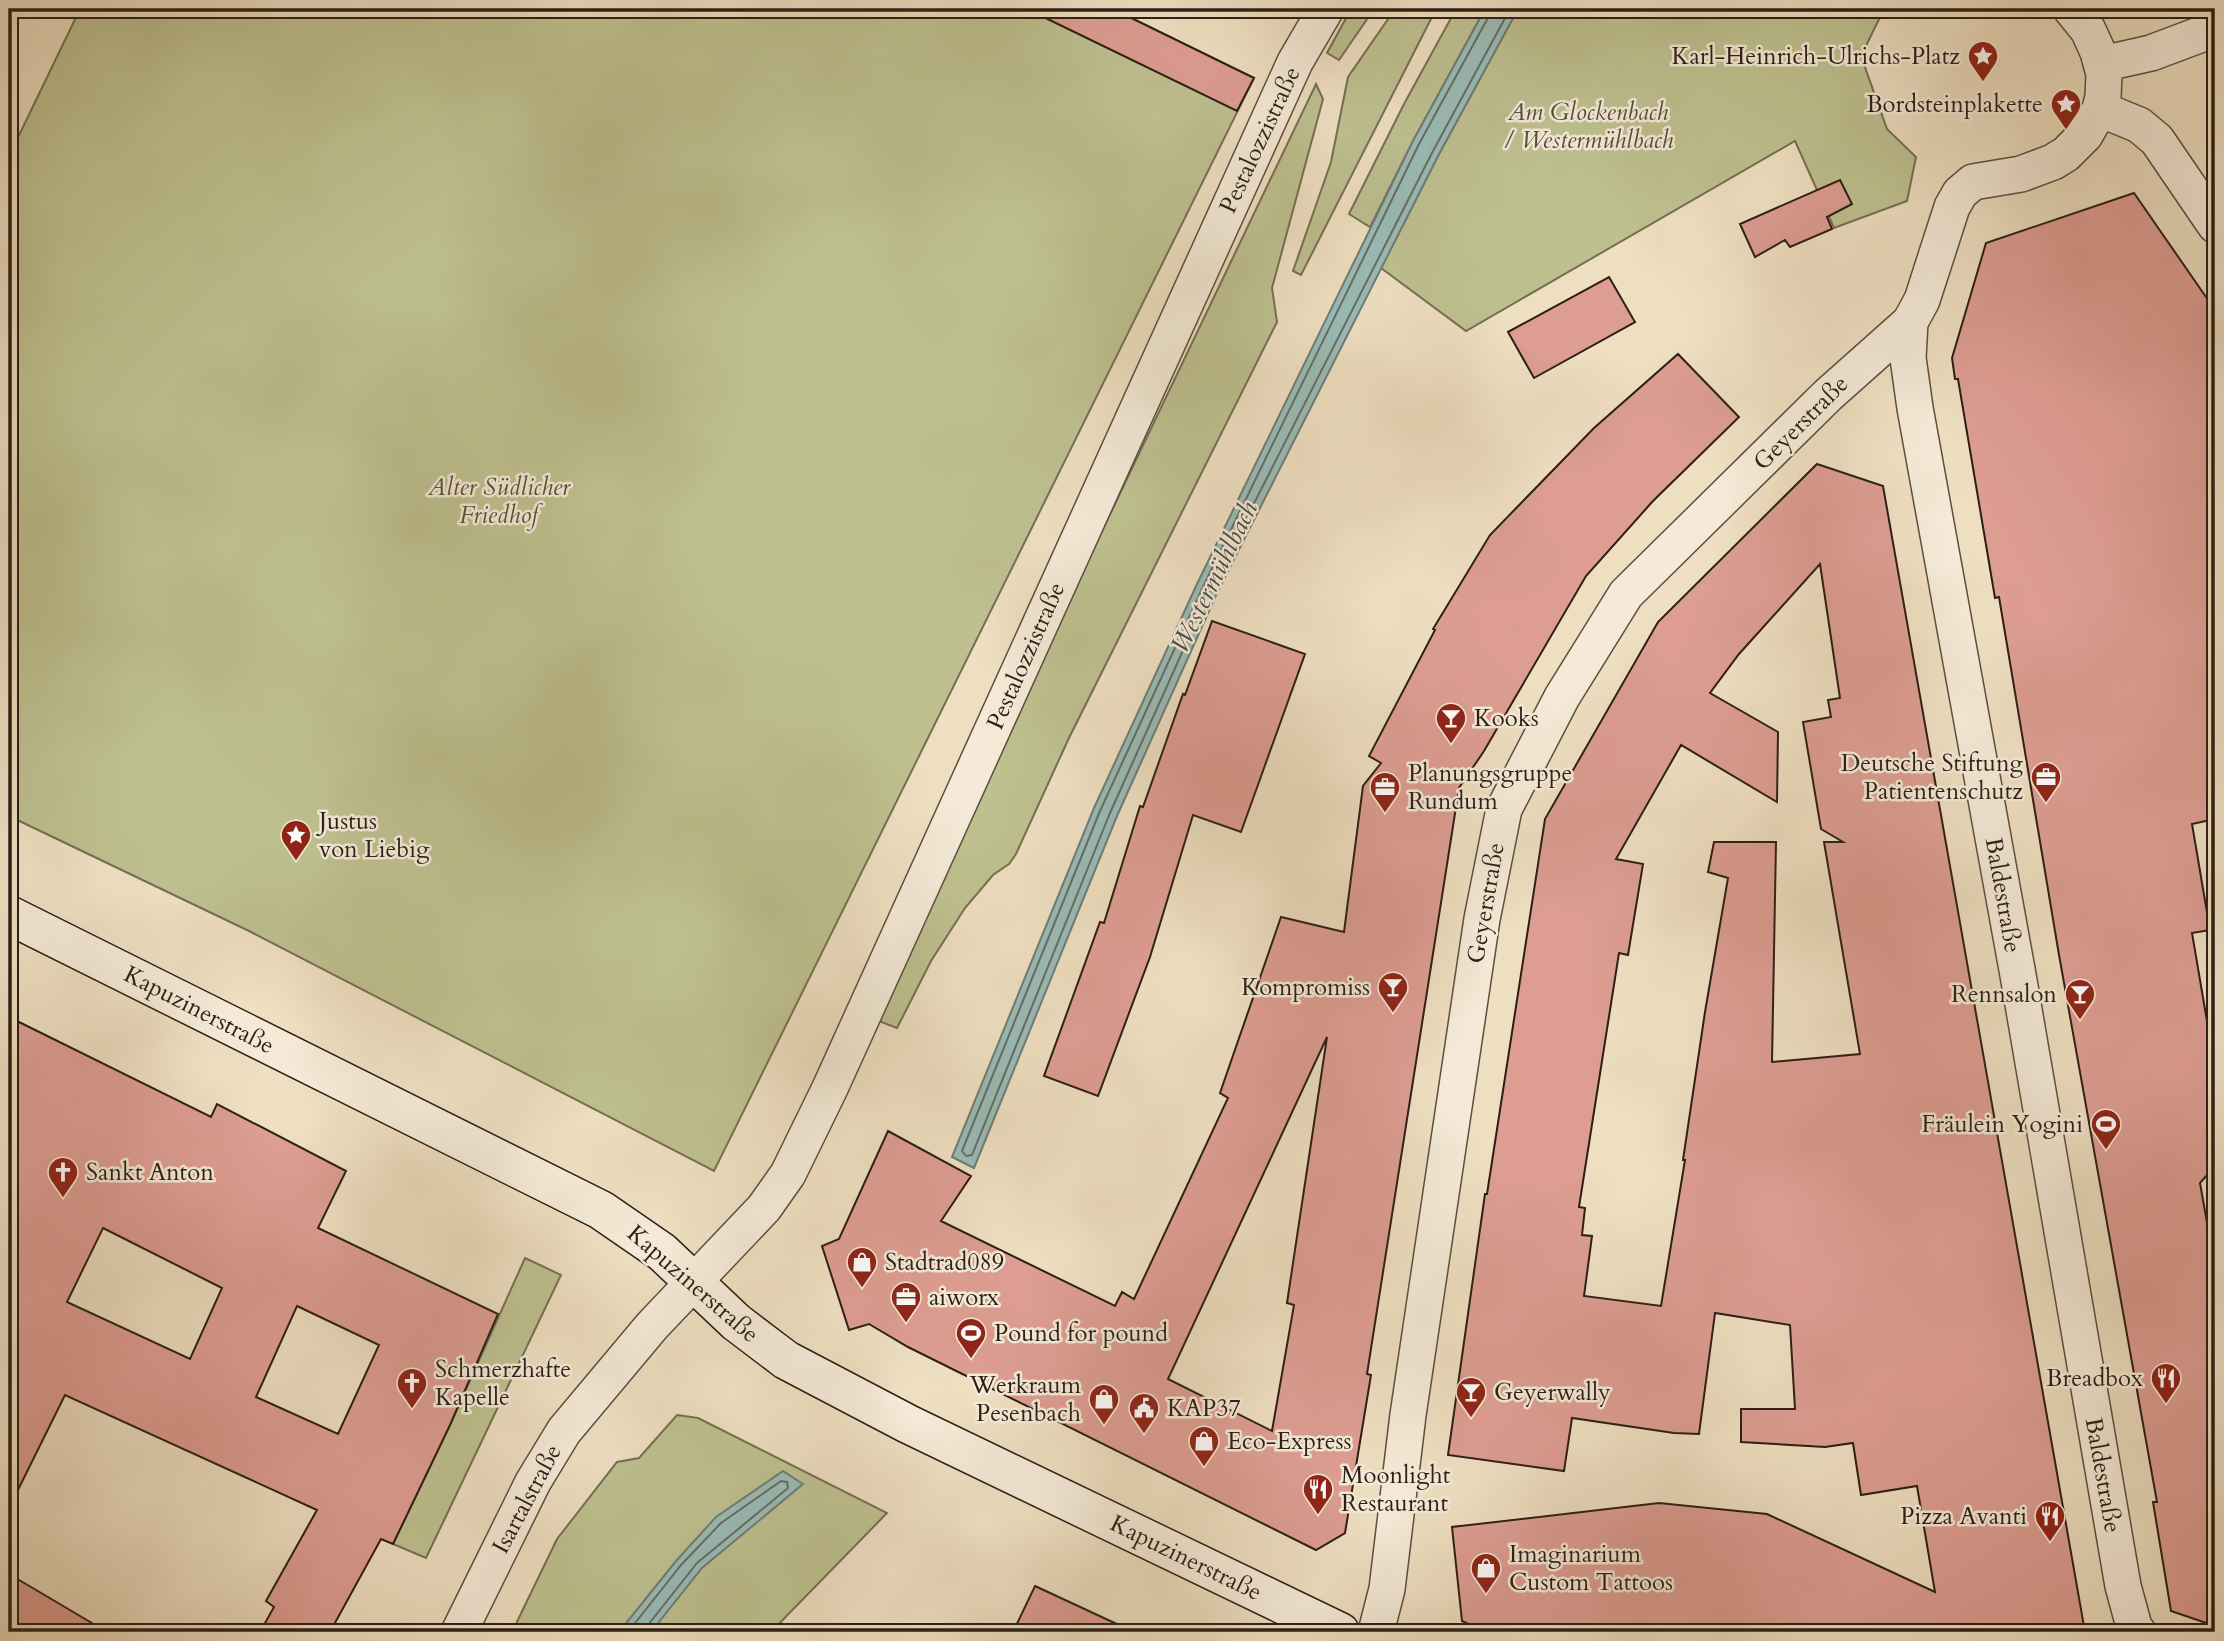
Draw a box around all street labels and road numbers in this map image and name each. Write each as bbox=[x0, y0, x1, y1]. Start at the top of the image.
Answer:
street label: Pestalozzistraße bbox=[1212, 61, 1308, 219]
street label: Geyerstraße bbox=[1746, 368, 1856, 478]
street label: Pestalozzistraße bbox=[979, 577, 1073, 735]
street label: Baldestraße bbox=[1977, 835, 2029, 955]
street label: Geyerstraße bbox=[1459, 840, 1513, 966]
street label: Kapuzinerstraße bbox=[118, 958, 280, 1062]
street label: Kapuzinerstraße bbox=[620, 1217, 766, 1351]
street label: Baldestraße bbox=[2077, 1415, 2129, 1535]
street label: Isartalstraße bbox=[484, 1439, 570, 1559]
street label: Kapuzinerstraße bbox=[1105, 1507, 1267, 1609]

